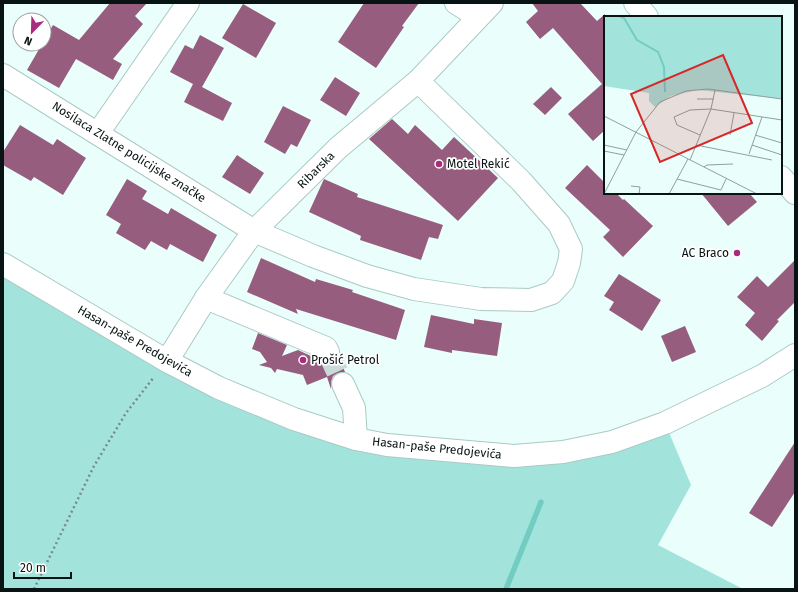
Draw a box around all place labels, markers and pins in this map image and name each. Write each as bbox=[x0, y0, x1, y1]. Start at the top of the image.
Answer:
place label: Motel Rekić bbox=[447, 157, 510, 171]
marker: Motel Rekić bbox=[434, 159, 444, 169]
place label: AC Braco bbox=[682, 246, 729, 260]
marker: AC Braco bbox=[732, 248, 742, 258]
place label: Prošić Petrol bbox=[311, 353, 380, 367]
marker: Prošić Petrol bbox=[298, 355, 308, 365]

